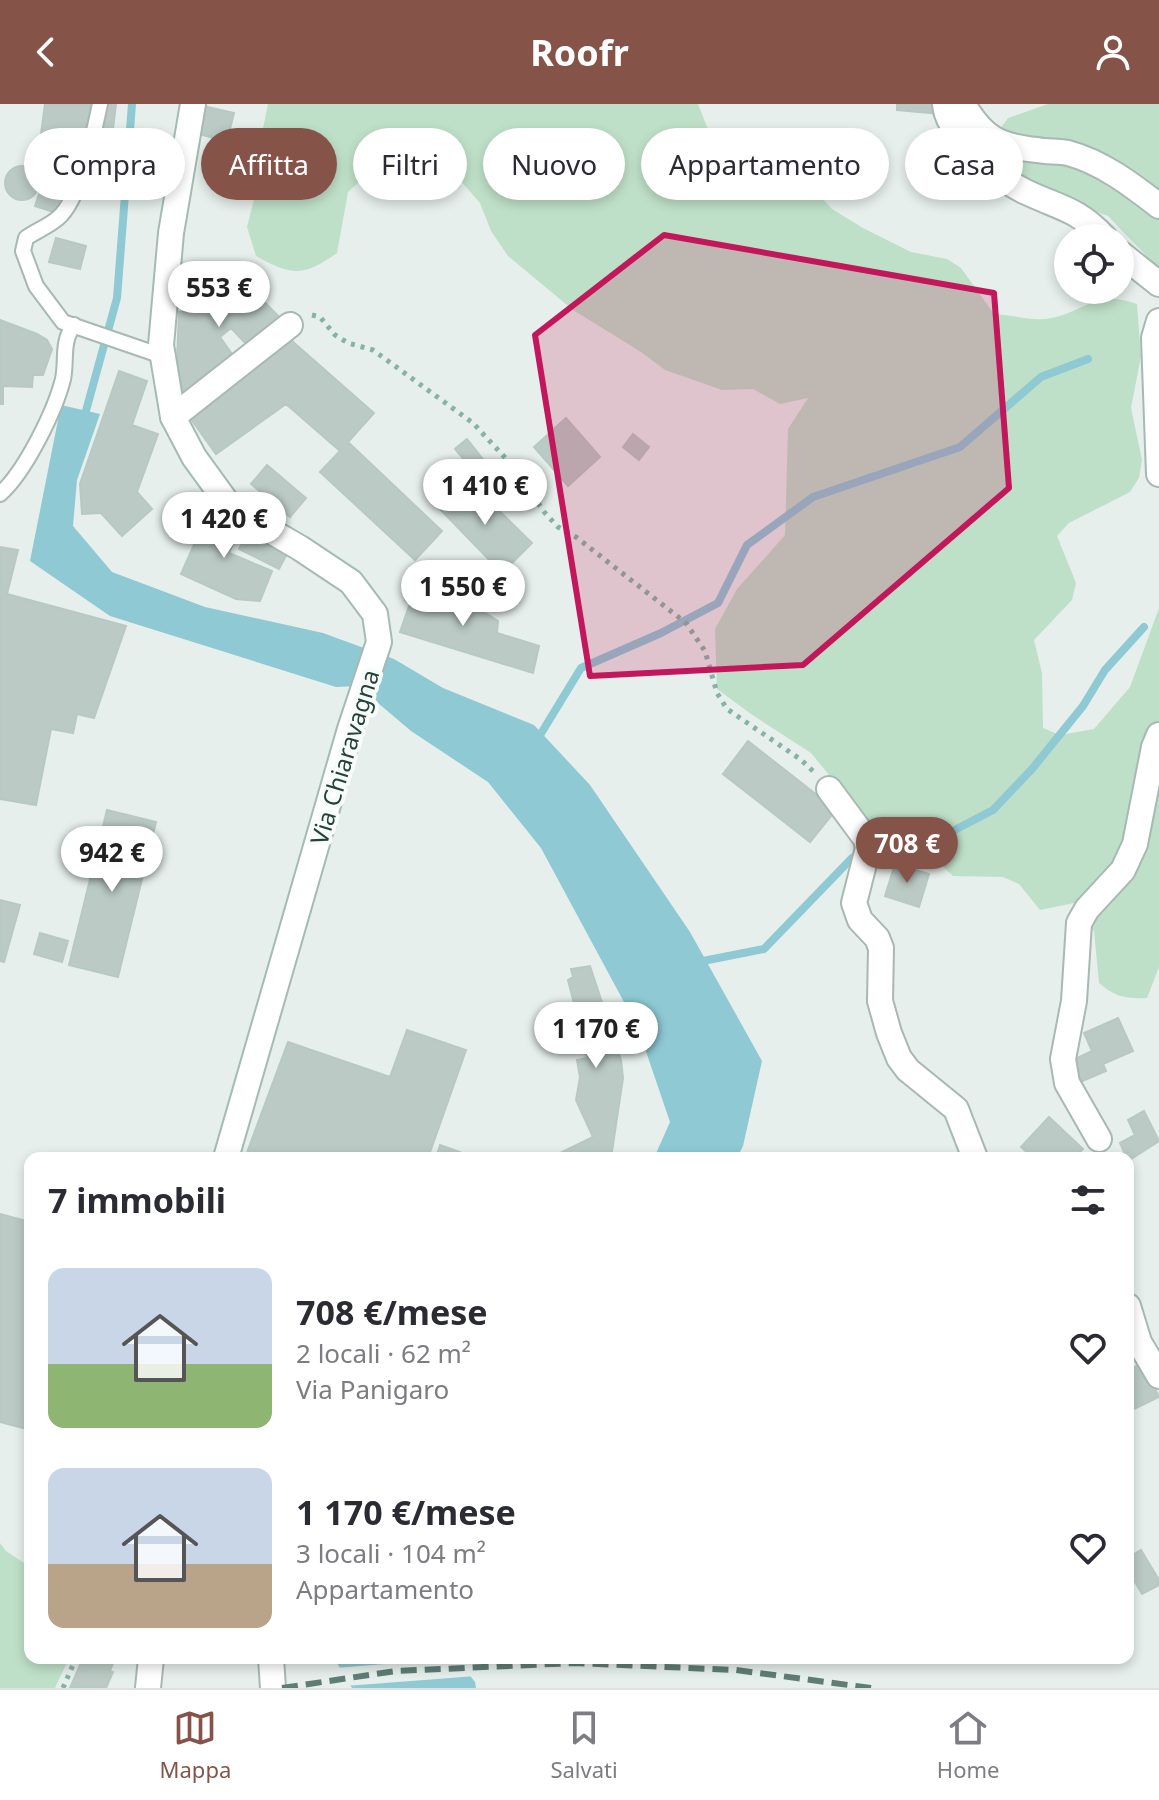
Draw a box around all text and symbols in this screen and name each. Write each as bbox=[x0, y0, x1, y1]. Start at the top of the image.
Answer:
text: Roofr bbox=[530, 28, 629, 77]
icon: back bbox=[24, 30, 68, 74]
icon: person bbox=[1091, 30, 1135, 74]
chip: Compra bbox=[24, 128, 185, 200]
chip: Affitta bbox=[201, 128, 337, 200]
chip: Filtri bbox=[353, 128, 467, 200]
chip: Nuovo bbox=[483, 128, 625, 200]
chip: Appartamento bbox=[641, 128, 889, 200]
chip: Casa bbox=[905, 128, 1023, 200]
map controls bbox=[1054, 224, 1134, 304]
button: locate bbox=[1054, 224, 1134, 304]
pin: 553 € bbox=[163, 261, 275, 329]
text: 553 € bbox=[186, 269, 252, 305]
pin: 1 410 € bbox=[411, 459, 559, 527]
text: 1 410 € bbox=[441, 467, 529, 503]
pin: 1 420 € bbox=[150, 492, 298, 560]
text: 1 420 € bbox=[180, 500, 268, 536]
pin: 1 550 € bbox=[389, 560, 537, 628]
text: 1 550 € bbox=[419, 568, 507, 604]
street label: Via Chiaravagna bbox=[302, 665, 386, 849]
pin: 708 € bbox=[851, 817, 963, 885]
text: 708 € bbox=[874, 825, 940, 861]
pin: 942 € bbox=[56, 826, 168, 894]
text: 942 € bbox=[79, 834, 145, 870]
pin: 1 170 € bbox=[522, 1002, 670, 1070]
text: 1 170 € bbox=[552, 1010, 640, 1046]
text: 7 immobili bbox=[48, 1177, 226, 1223]
icon: filters bbox=[1066, 1178, 1110, 1222]
text: 708 €/mese bbox=[296, 1289, 488, 1335]
icon: home bbox=[112, 1300, 208, 1396]
icon: heart bbox=[1066, 1326, 1110, 1370]
text: 2 locali · 62 m² bbox=[296, 1335, 471, 1371]
text: Via Panigaro bbox=[296, 1371, 449, 1407]
text: 1 170 €/mese bbox=[296, 1489, 516, 1535]
icon: home bbox=[112, 1500, 208, 1596]
icon: heart bbox=[1066, 1526, 1110, 1570]
text: 3 locali · 104 m² bbox=[296, 1535, 486, 1571]
text: Appartamento bbox=[296, 1571, 474, 1607]
tab: Mappa bbox=[160, 1706, 231, 1784]
tab: Salvati bbox=[550, 1706, 618, 1784]
tab: Home bbox=[937, 1706, 999, 1784]

